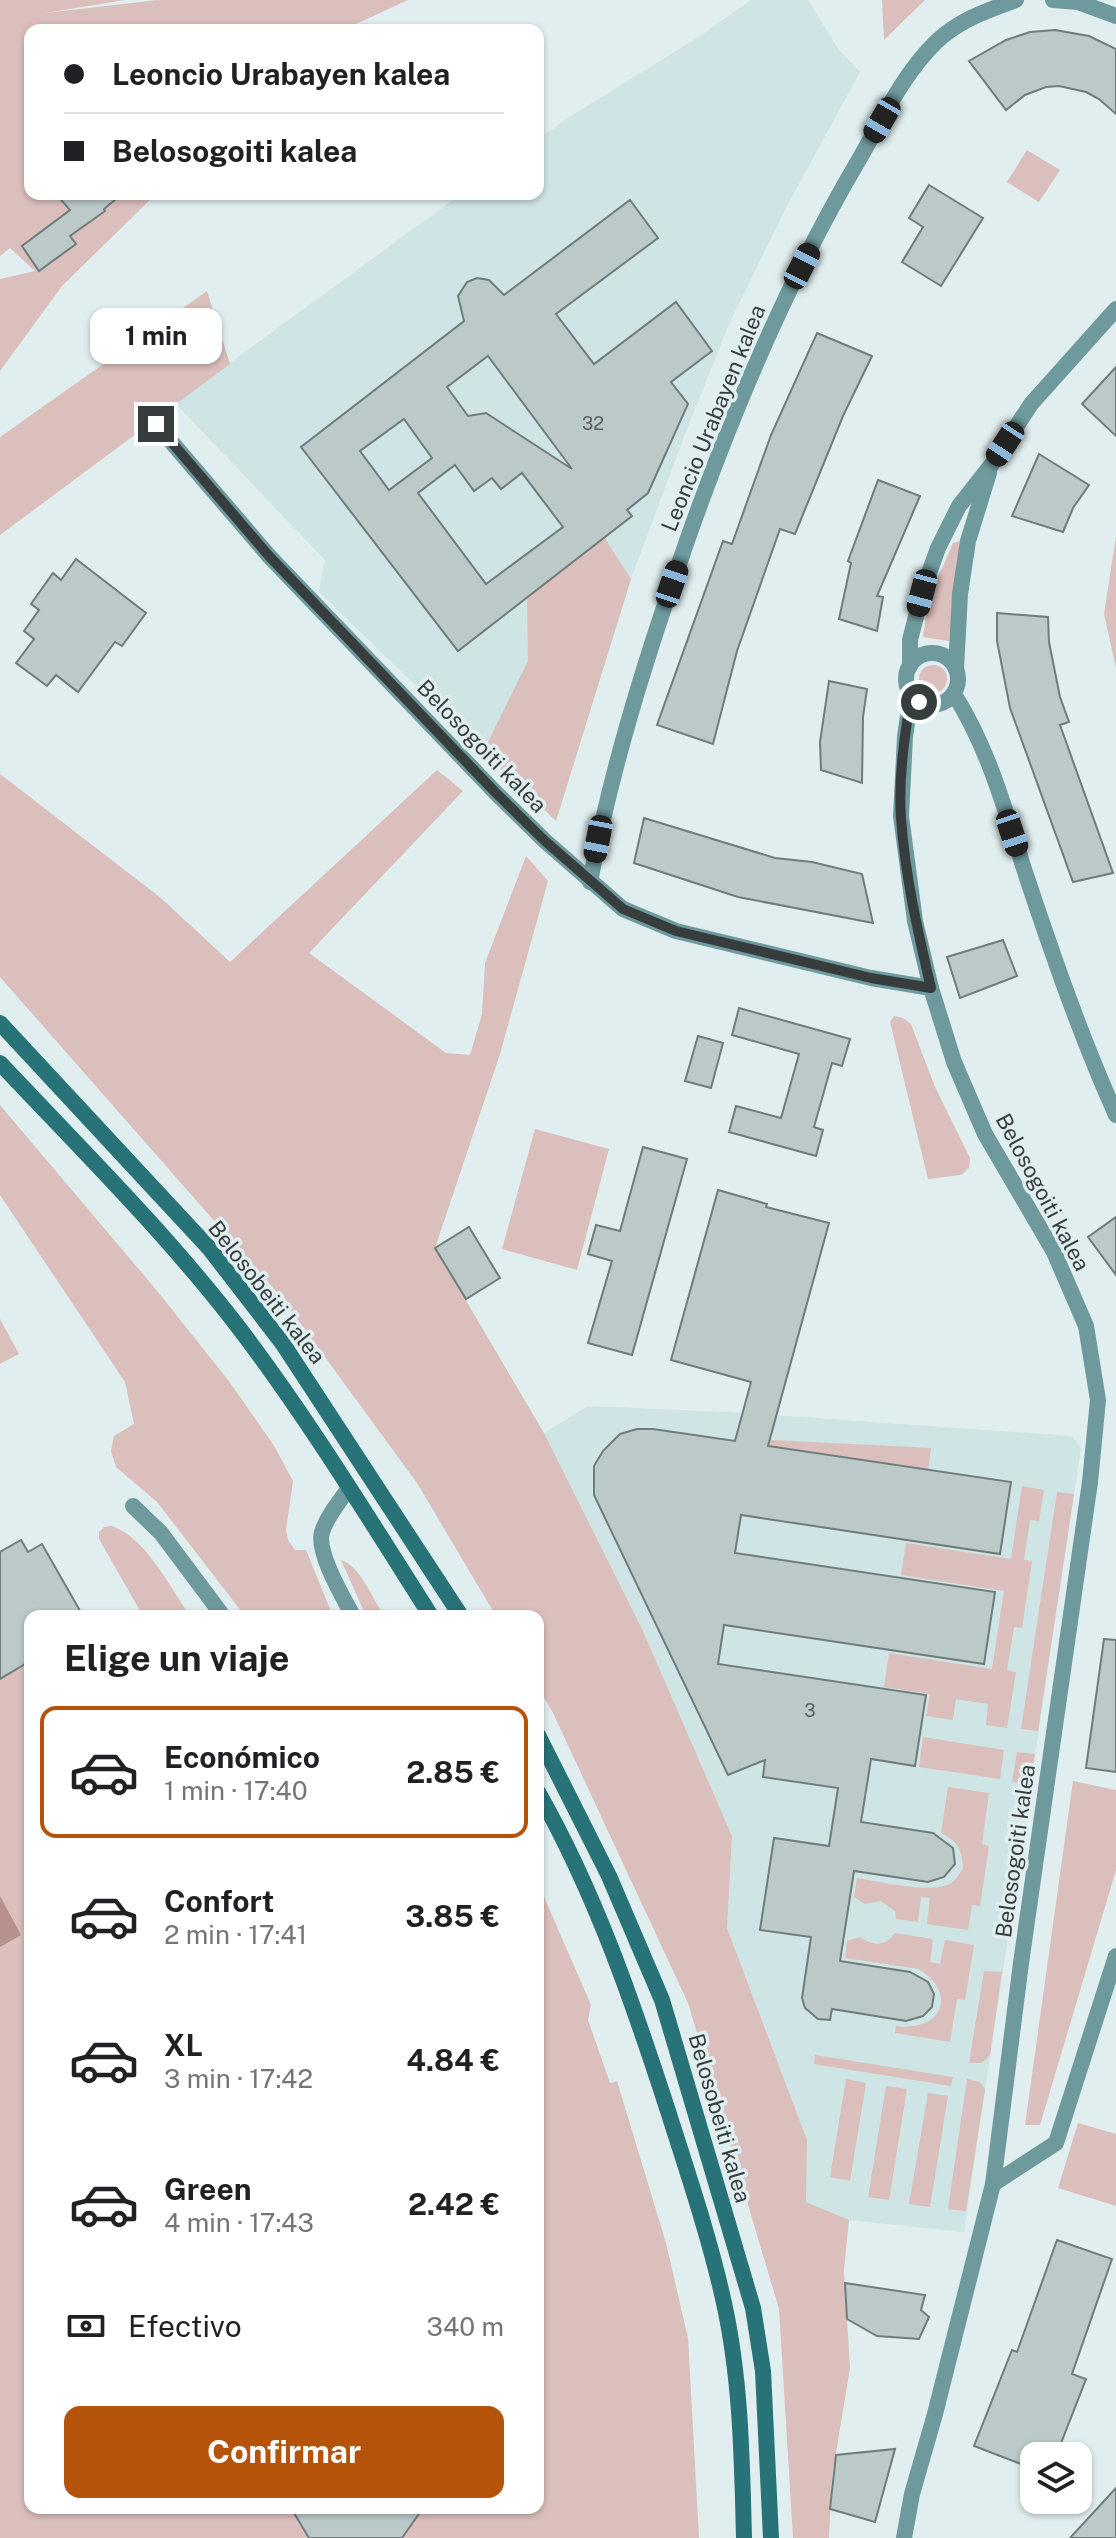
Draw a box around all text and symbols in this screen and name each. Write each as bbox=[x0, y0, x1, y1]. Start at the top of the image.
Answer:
text: Leoncio Urabayen kalea bbox=[112, 56, 450, 92]
car bbox=[860, 93, 904, 147]
text: Belosogoiti kalea bbox=[112, 133, 357, 169]
car bbox=[780, 239, 824, 293]
street label: Leoncio Urabayen kalea bbox=[656, 301, 770, 535]
callout: 1 min bbox=[90, 308, 222, 364]
text: 1 min bbox=[125, 320, 187, 351]
route end bbox=[138, 406, 174, 442]
house number: 32 bbox=[582, 413, 604, 434]
car bbox=[982, 417, 1028, 471]
car bbox=[653, 557, 691, 611]
car bbox=[904, 567, 940, 619]
street label: Belosogoiti kalea bbox=[412, 674, 552, 818]
route start bbox=[901, 684, 937, 720]
car bbox=[993, 806, 1031, 860]
car bbox=[582, 813, 614, 865]
street label: Belosogoiti kalea bbox=[991, 1109, 1095, 1275]
street label: Belosobeiti kalea bbox=[203, 1215, 331, 1369]
text: Elige un viaje bbox=[64, 1637, 289, 1679]
house number: 3 bbox=[804, 1700, 816, 1721]
icon: car bbox=[68, 1736, 140, 1808]
text: Económico bbox=[164, 1739, 320, 1775]
text: 2.85 € bbox=[406, 1754, 500, 1790]
street label: Belosogoiti kalea bbox=[990, 1763, 1040, 1939]
text: 1 min · 17:40 bbox=[164, 1775, 308, 1806]
icon: car bbox=[68, 1880, 140, 1952]
text: Confort bbox=[164, 1883, 274, 1919]
text: 3.85 € bbox=[405, 1898, 500, 1934]
text: 2 min · 17:41 bbox=[164, 1919, 307, 1950]
icon: car bbox=[68, 2024, 140, 2096]
text: XL bbox=[164, 2027, 203, 2063]
street label: Belosobeiti kalea bbox=[683, 2031, 757, 2205]
text: 4.84 € bbox=[406, 2042, 500, 2078]
text: 3 min · 17:42 bbox=[164, 2063, 313, 2094]
icon: car bbox=[68, 2168, 140, 2240]
text: Green bbox=[164, 2171, 251, 2207]
text: 2.42 € bbox=[408, 2186, 500, 2222]
text: 4 min · 17:43 bbox=[164, 2207, 314, 2238]
icon: cash bbox=[64, 2304, 108, 2348]
text: Efectivo bbox=[128, 2308, 242, 2344]
text: 340 m bbox=[427, 2311, 504, 2342]
button: Confirmar bbox=[64, 2406, 504, 2498]
map controls bbox=[1020, 2442, 1092, 2514]
button: layers bbox=[1020, 2442, 1092, 2514]

